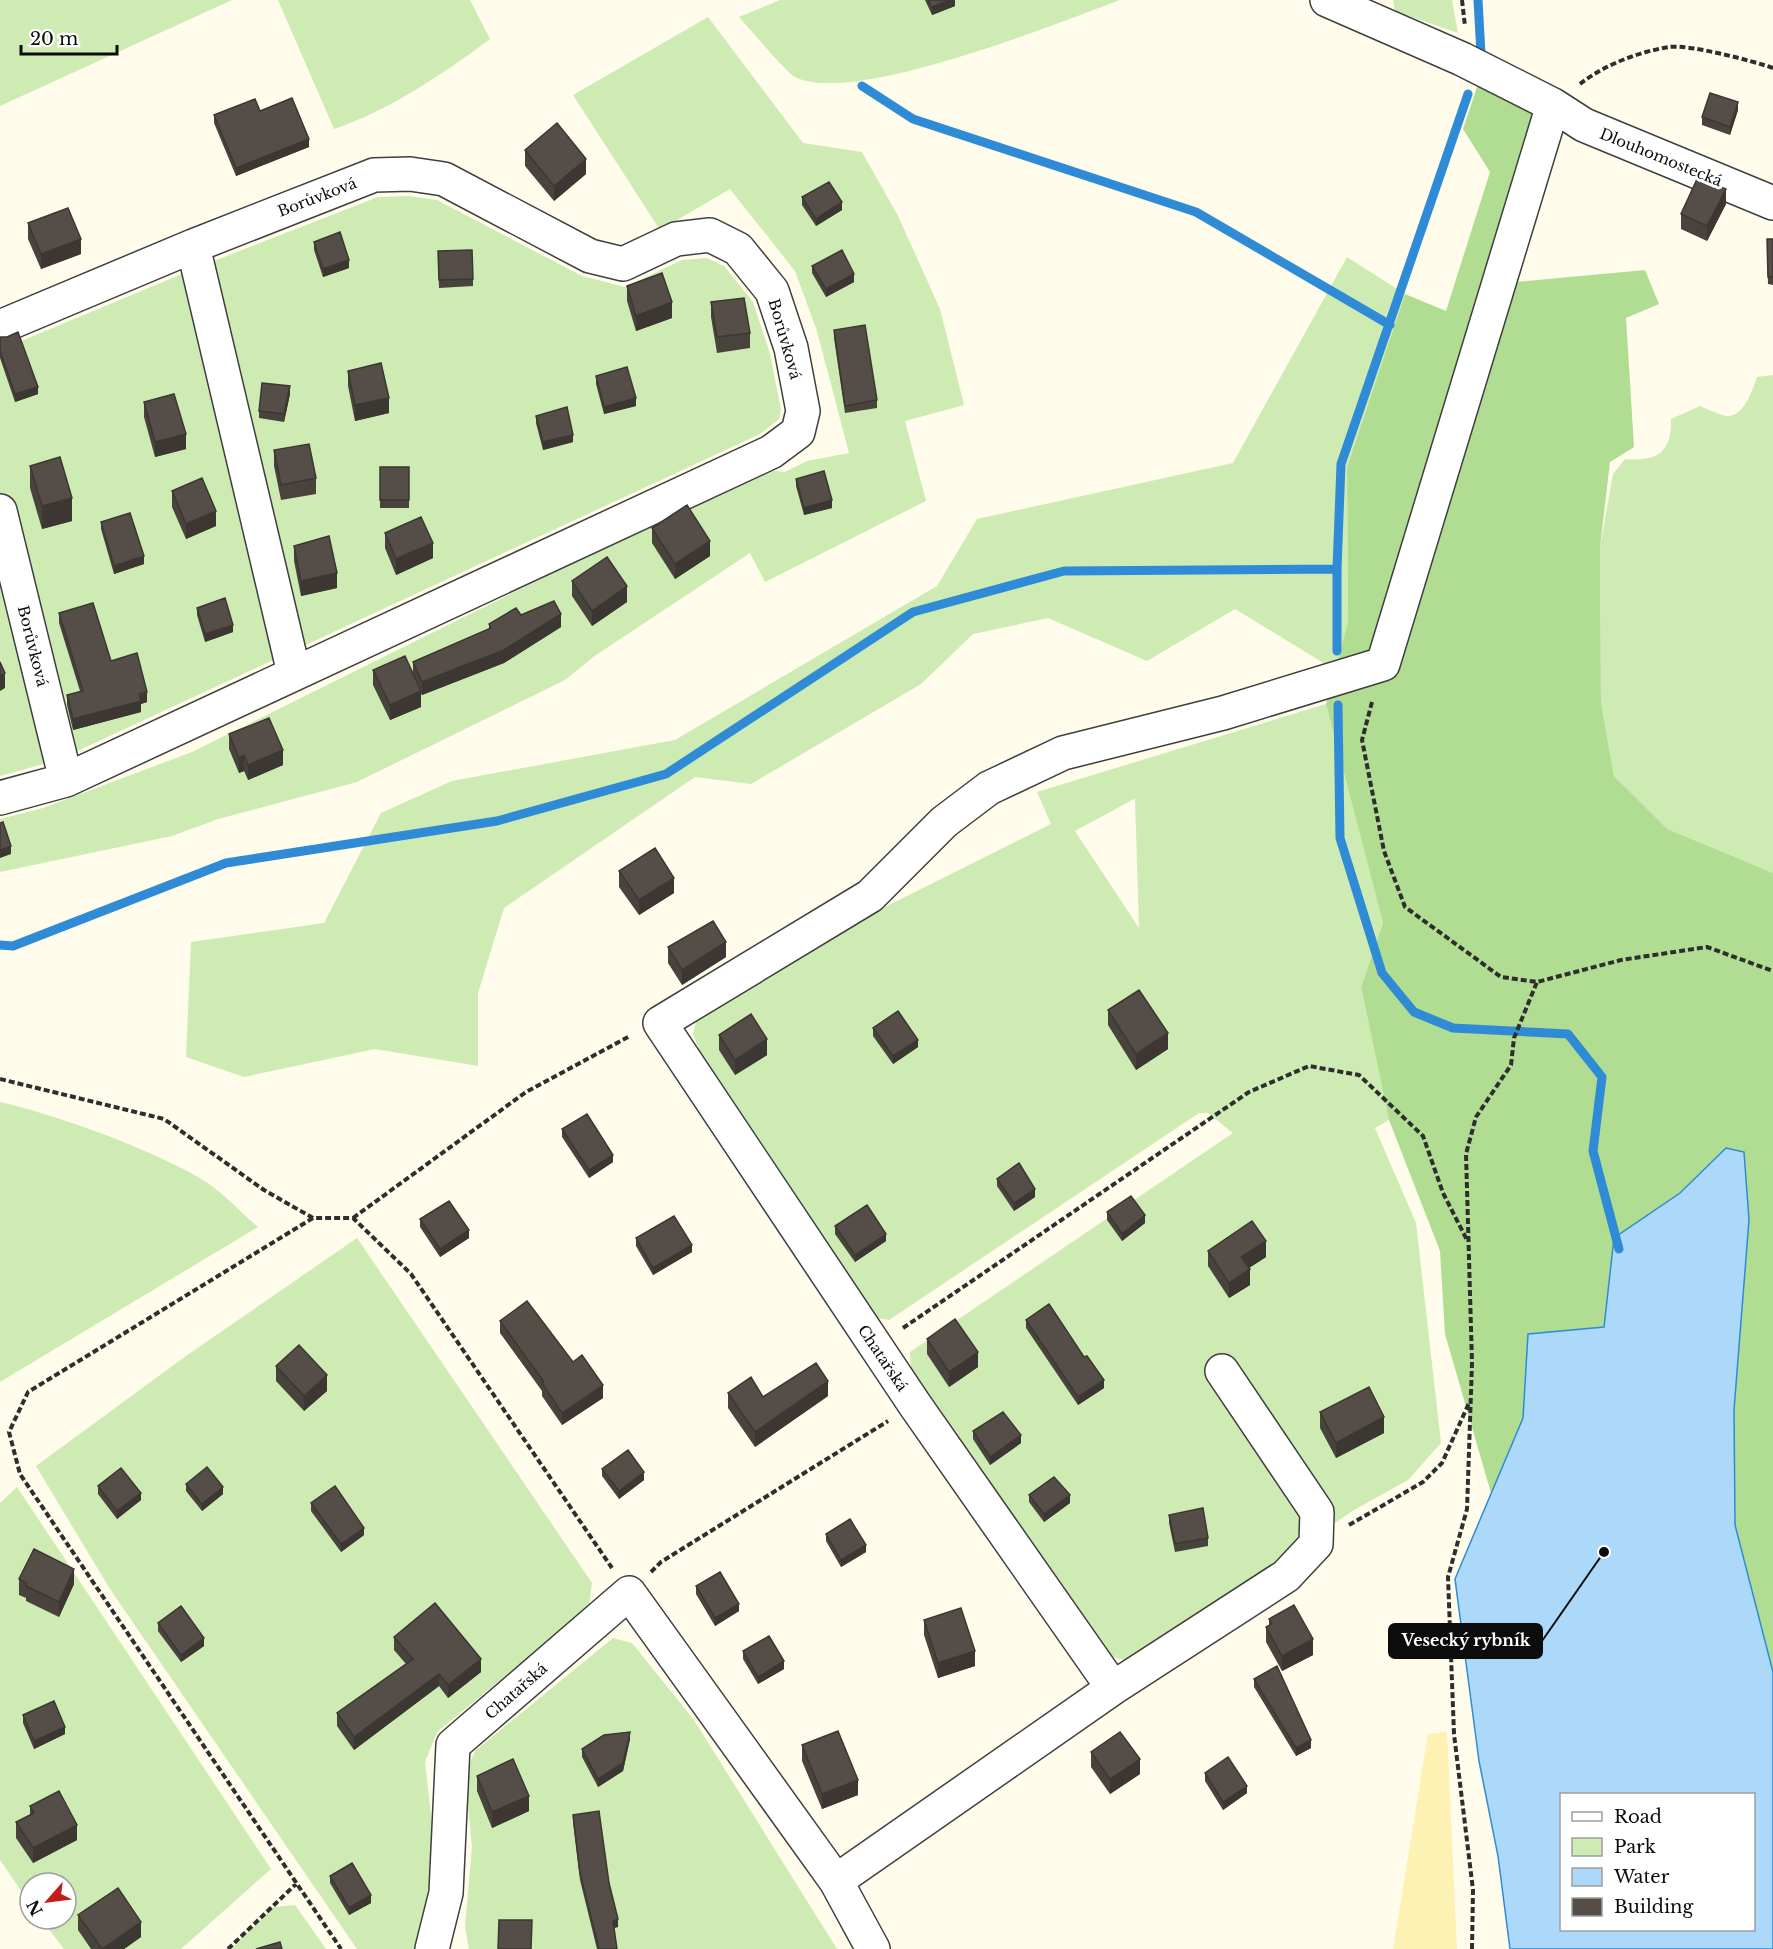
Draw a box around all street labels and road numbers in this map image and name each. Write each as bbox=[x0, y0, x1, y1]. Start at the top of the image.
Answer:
street label: Dlouhomostecká bbox=[1597, 124, 1726, 191]
street label: Borůvková bbox=[275, 173, 360, 221]
street label: Borůvková bbox=[764, 296, 806, 382]
street label: Borůvková bbox=[14, 603, 52, 689]
street label: Chatařská bbox=[854, 1321, 913, 1395]
street label: Chatařská bbox=[481, 1658, 551, 1723]

